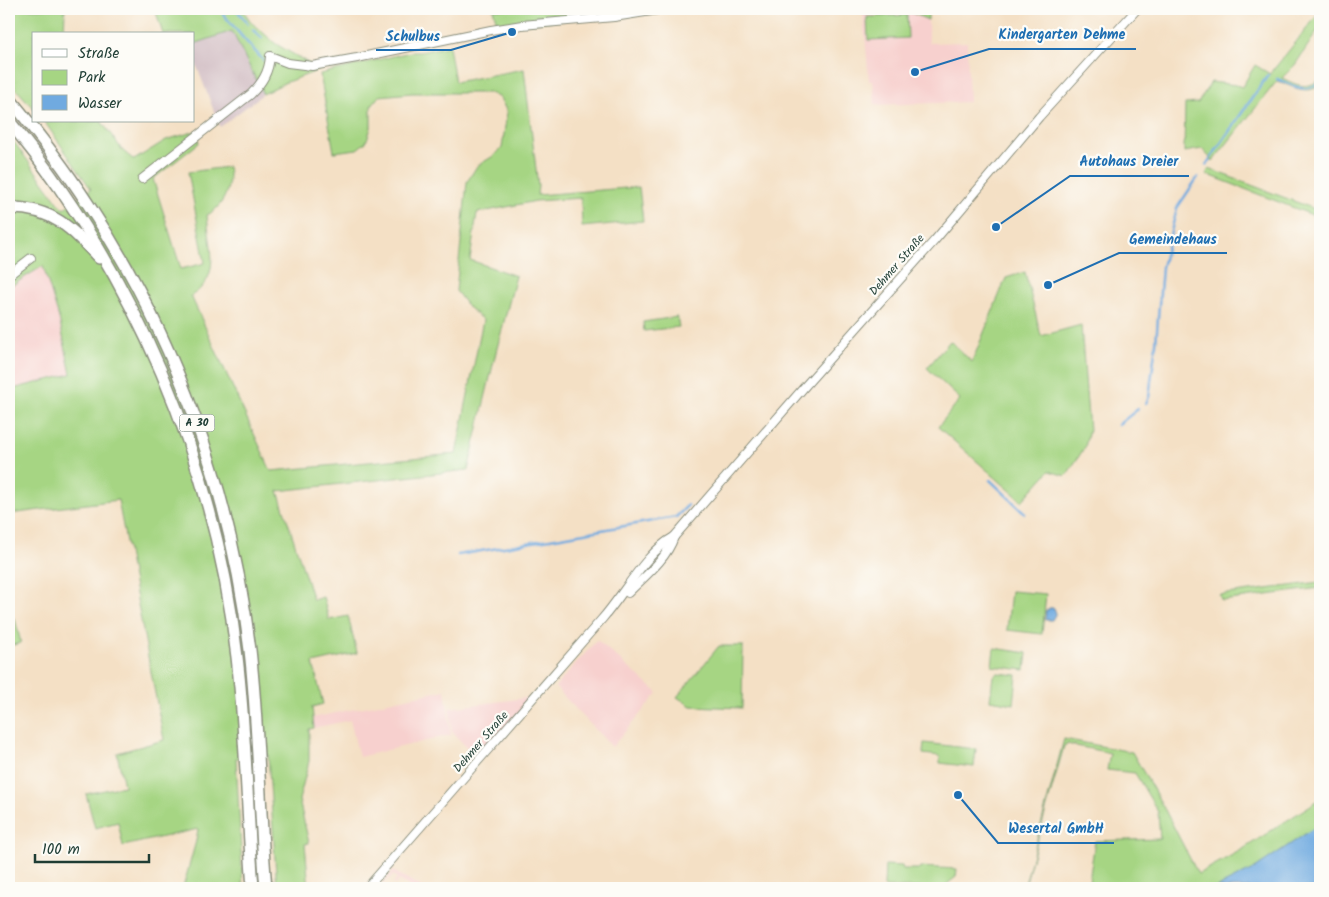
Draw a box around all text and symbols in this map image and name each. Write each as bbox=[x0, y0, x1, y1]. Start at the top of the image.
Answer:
callout: Kindergarten Dehme bbox=[989, 20, 1136, 49]
callout: Schulbus bbox=[376, 21, 451, 50]
text: Kindergarten Dehme bbox=[999, 24, 1126, 46]
text: Schulbus bbox=[386, 26, 441, 48]
legend bbox=[32, 32, 195, 122]
text: Straße bbox=[78, 42, 120, 66]
text: Park bbox=[78, 66, 106, 90]
text: Wasser bbox=[78, 92, 122, 116]
callout: Autohaus Dreier bbox=[1070, 147, 1189, 176]
text: Autohaus Dreier bbox=[1080, 151, 1179, 173]
callout: Gemeindehaus bbox=[1119, 224, 1227, 253]
text: Gemeindehaus bbox=[1129, 229, 1217, 251]
street label: Dehmer Straße bbox=[865, 230, 930, 300]
road number: A 30 bbox=[180, 414, 214, 432]
street label: Dehmer Straße bbox=[449, 707, 514, 777]
callout: Wesertal GmbH bbox=[998, 814, 1114, 843]
text: Wesertal GmbH bbox=[1008, 818, 1104, 840]
scale bar bbox=[35, 832, 149, 864]
text: 100 m bbox=[42, 838, 80, 862]

